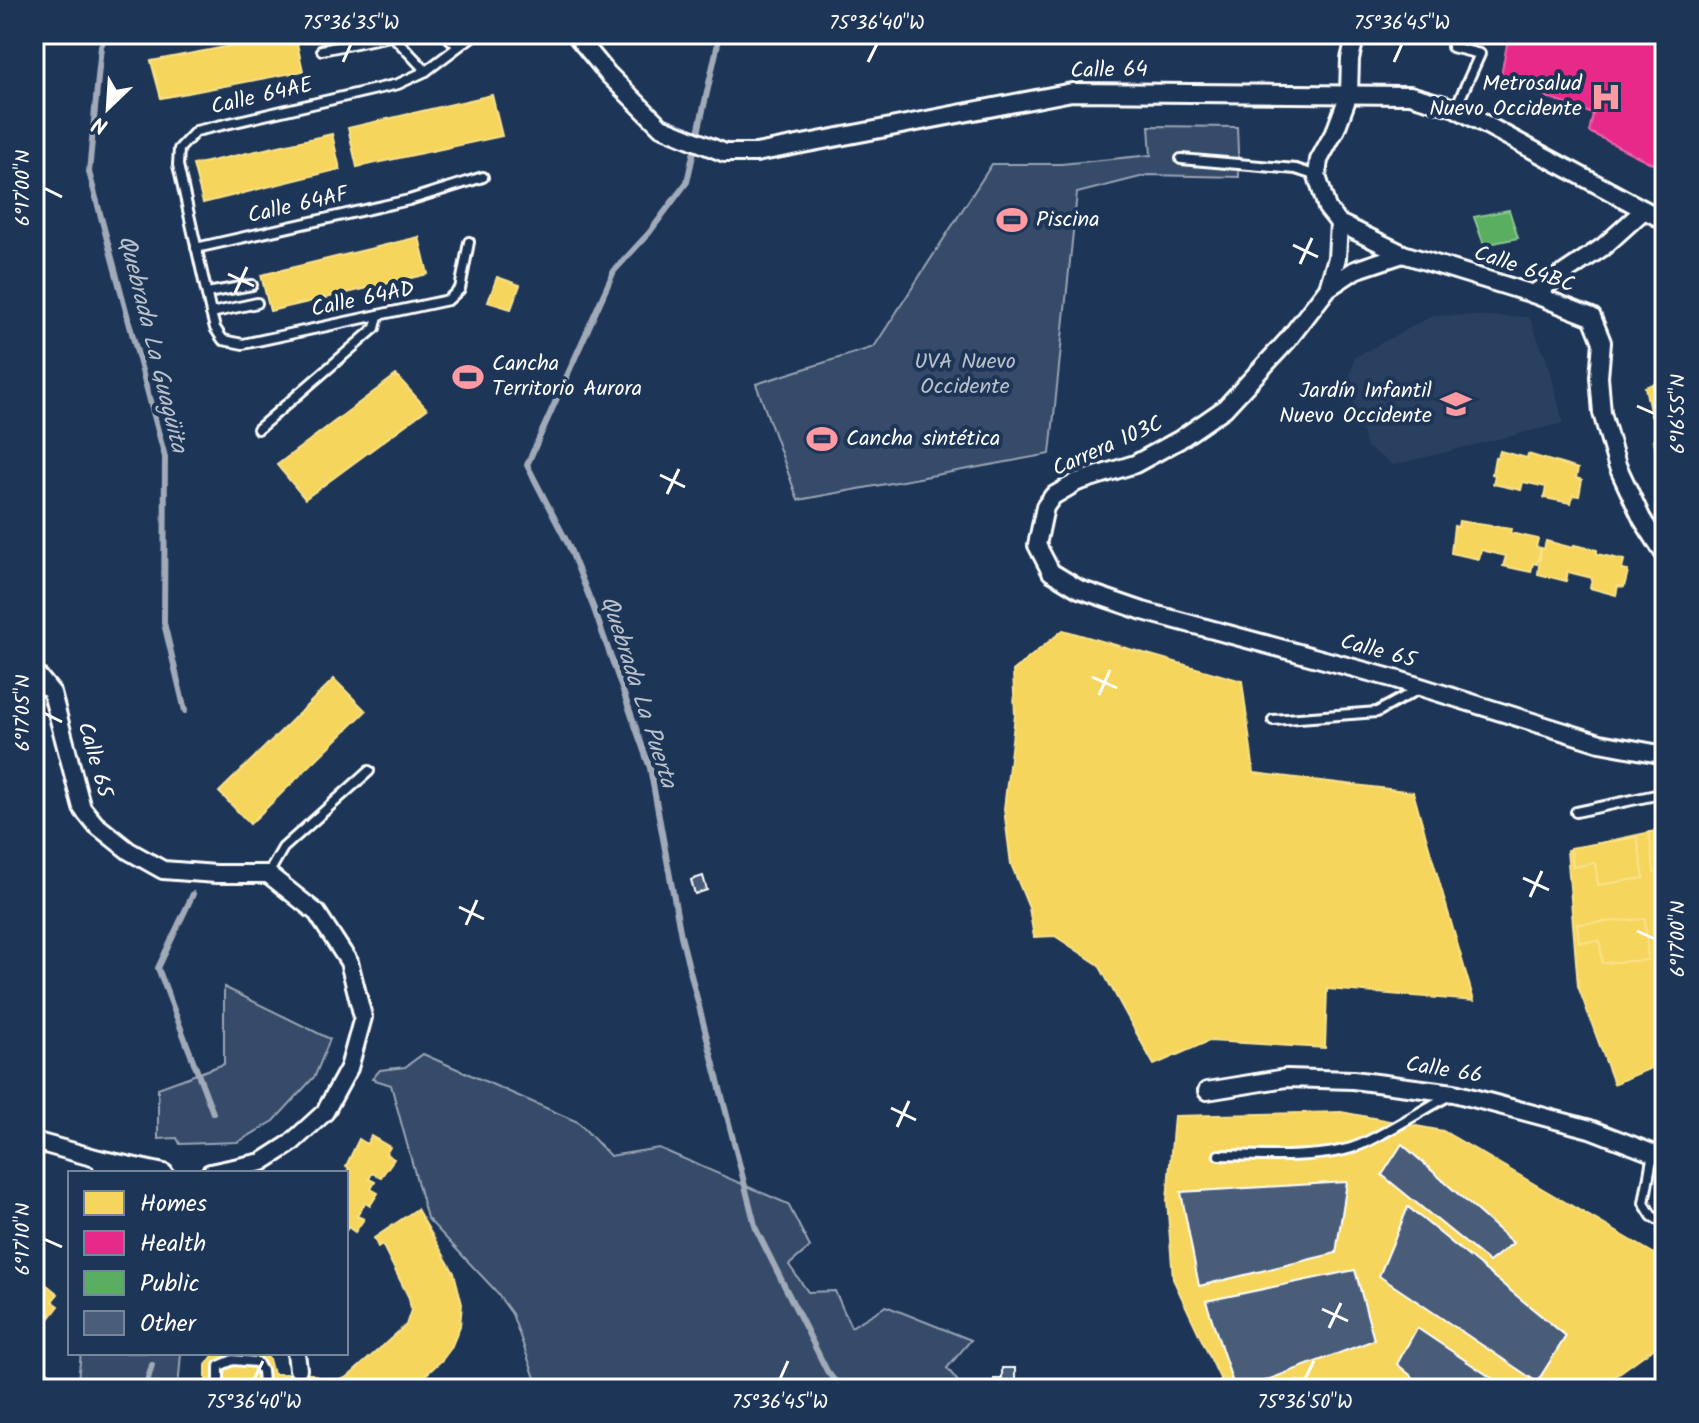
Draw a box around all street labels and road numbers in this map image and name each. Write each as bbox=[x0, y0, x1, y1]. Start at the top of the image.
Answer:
street label: Calle 64 bbox=[1070, 53, 1148, 89]
street label: Calle 64AE bbox=[208, 68, 318, 126]
street label: Calle 64AF bbox=[244, 177, 353, 235]
street label: Calle 64BC bbox=[1469, 236, 1579, 304]
street label: Calle 64AD bbox=[308, 272, 418, 328]
street label: Carrera 103C bbox=[1047, 407, 1169, 487]
street label: Calle 65 bbox=[1336, 625, 1421, 679]
street label: Calle 65 bbox=[67, 718, 122, 803]
street label: Calle 66 bbox=[1403, 1048, 1485, 1094]

